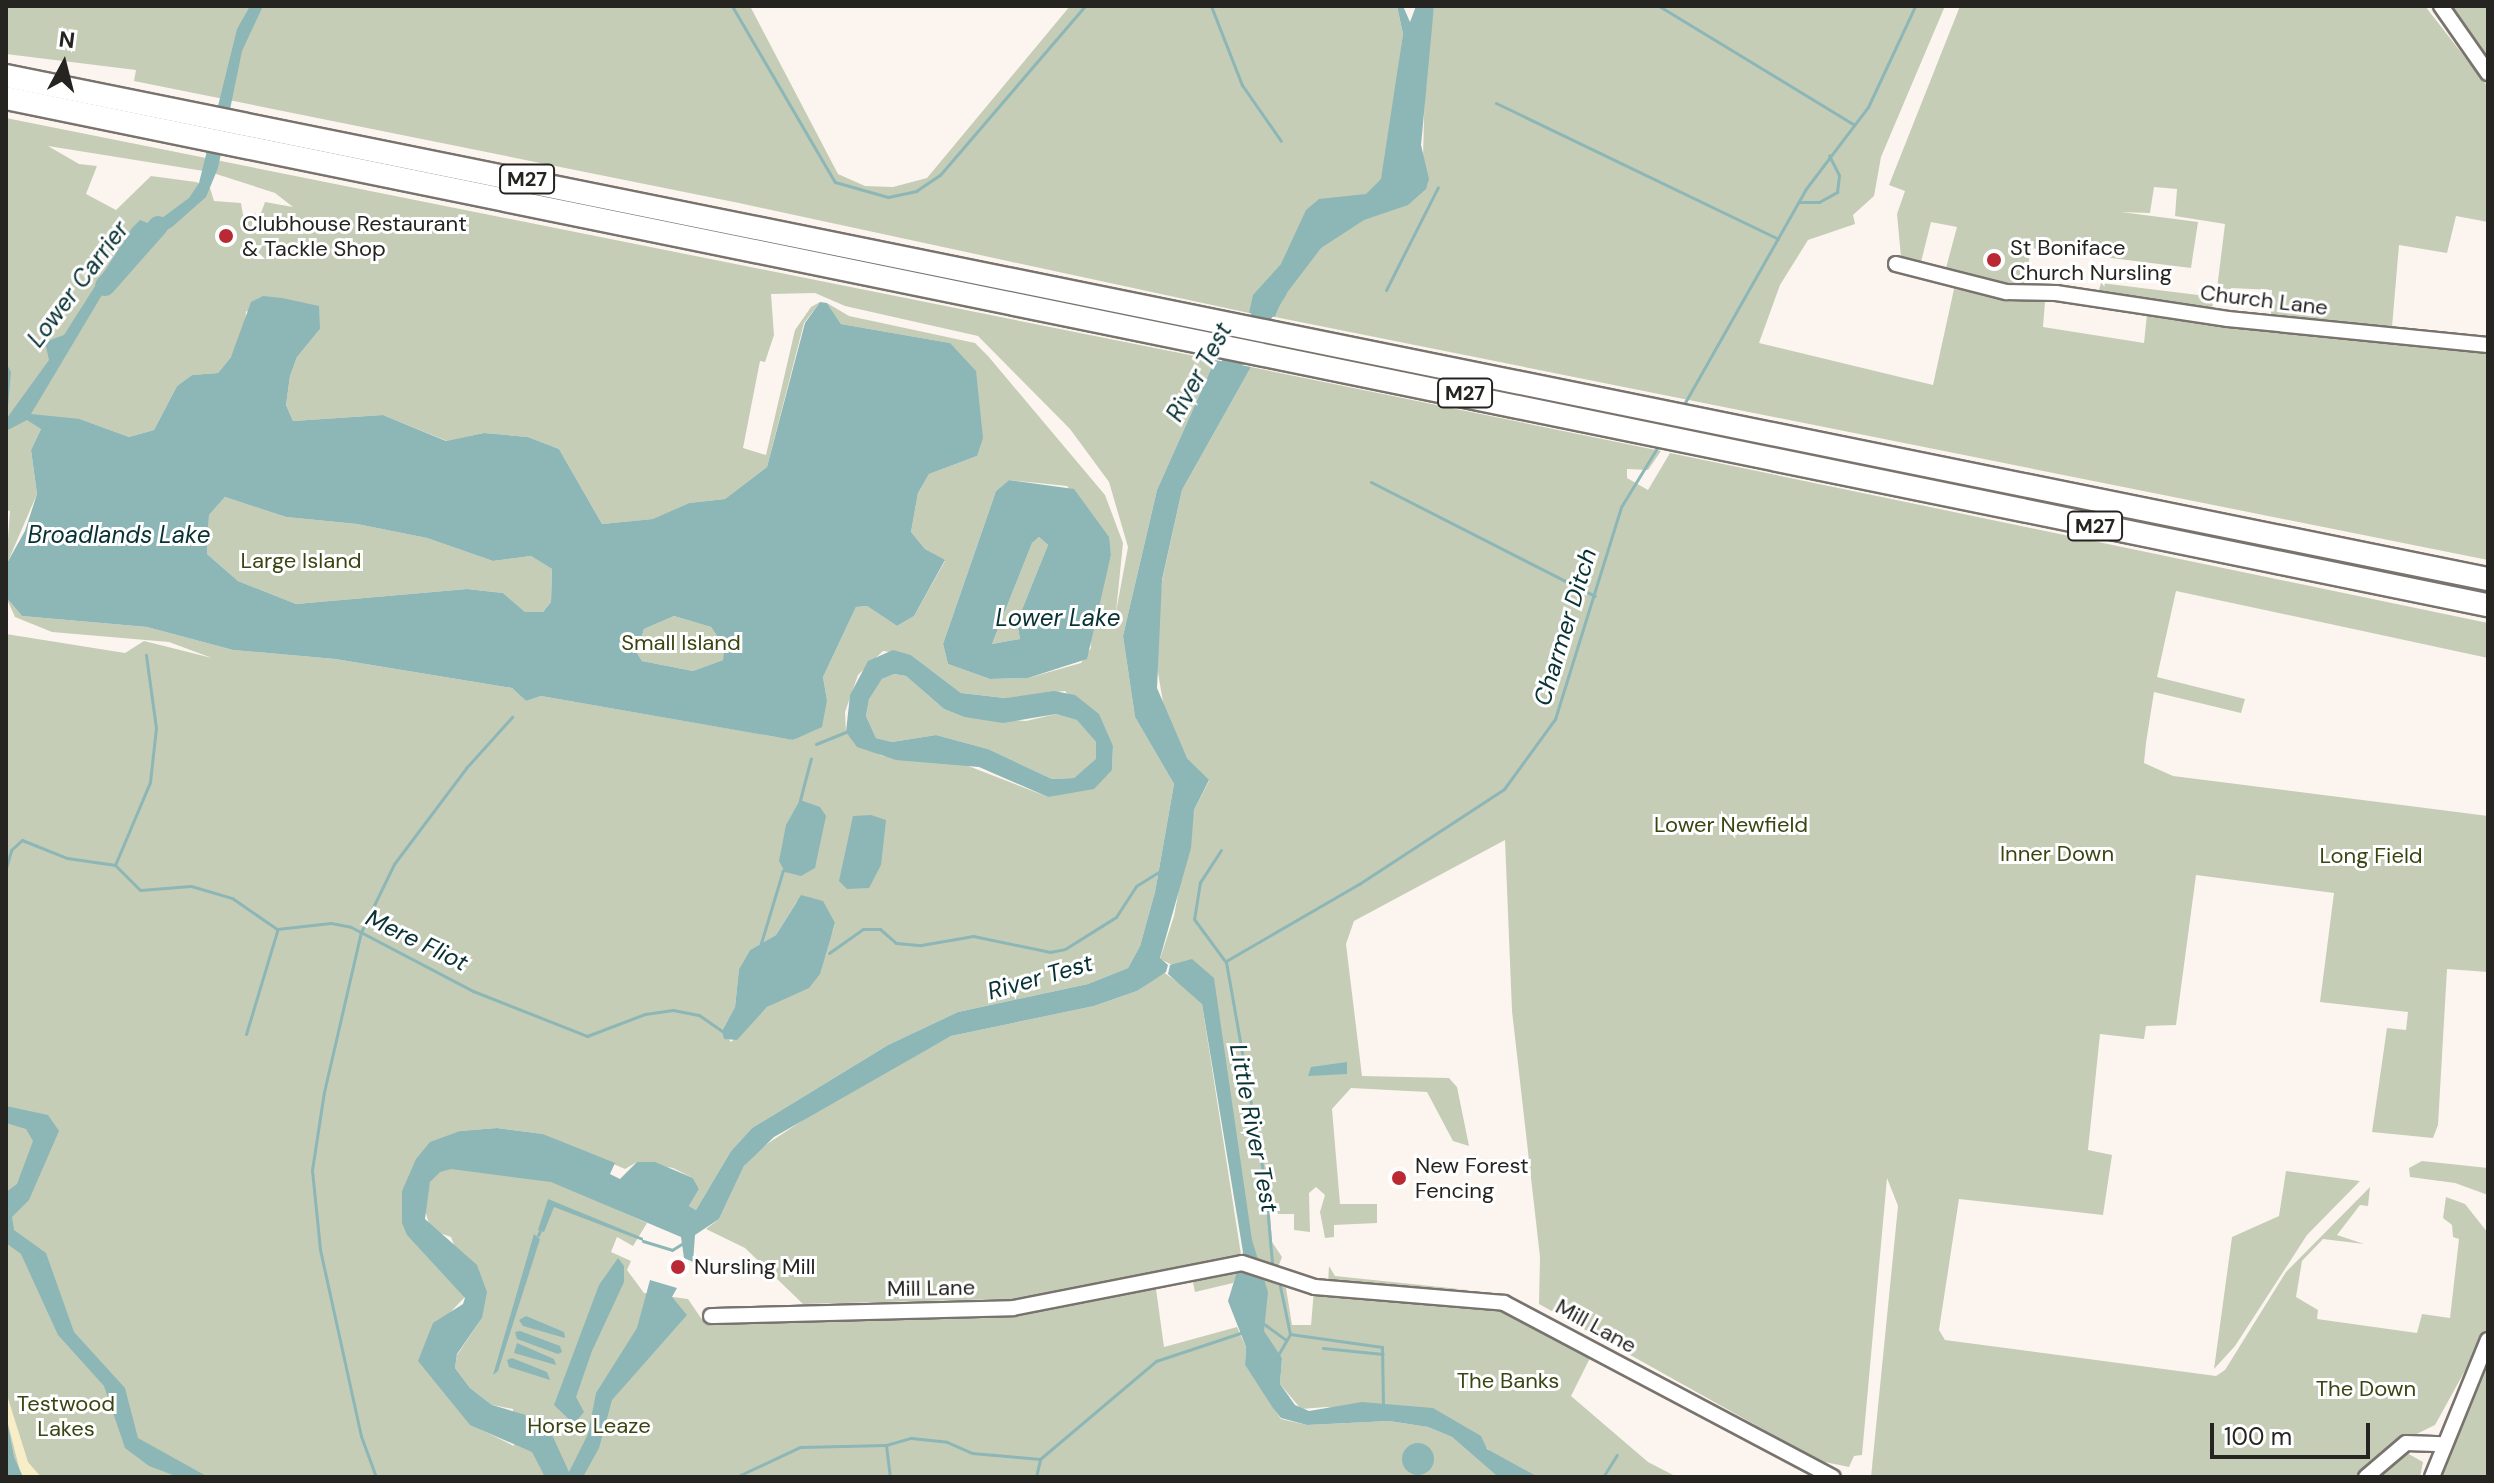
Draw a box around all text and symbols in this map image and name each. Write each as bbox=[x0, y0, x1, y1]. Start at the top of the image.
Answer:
north arrow bbox=[24, 24, 104, 104]
text: N bbox=[57, 24, 77, 55]
road number: M27 bbox=[499, 163, 555, 195]
place label: Clubhouse Restaurant & Tackle Shop bbox=[242, 210, 467, 262]
water label: Lower Carrier bbox=[21, 215, 135, 353]
marker: Clubhouse Restaurant & Tackle Shop bbox=[217, 227, 235, 245]
place label: St Boniface Church Nursling bbox=[2010, 234, 2172, 286]
marker: St Boniface Church Nursling bbox=[1985, 251, 2003, 269]
street label: Church Lane bbox=[2199, 279, 2329, 321]
water label: River Test bbox=[1160, 318, 1238, 426]
road number: M27 bbox=[1437, 377, 1493, 409]
road number: M27 bbox=[2067, 510, 2123, 542]
water label: Broadlands Lake bbox=[28, 521, 210, 549]
water label: Charmer Ditch bbox=[1527, 545, 1603, 709]
park label: Large Island bbox=[240, 548, 362, 574]
water label: Lower Lake bbox=[996, 604, 1120, 632]
park label: Small Island bbox=[621, 630, 741, 656]
park label: Lower Newfield bbox=[1654, 812, 1808, 838]
park label: Inner Down bbox=[2000, 841, 2114, 867]
park label: Long Field bbox=[2319, 843, 2423, 869]
water label: Mere Fliot bbox=[361, 903, 473, 977]
water label: River Test bbox=[984, 948, 1096, 1006]
water label: Little River Test bbox=[1224, 1041, 1284, 1215]
place label: New Forest Fencing bbox=[1415, 1152, 1529, 1204]
marker: New Forest Fencing bbox=[1390, 1169, 1408, 1187]
place label: Nursling Mill bbox=[694, 1254, 816, 1280]
marker: Nursling Mill bbox=[669, 1258, 687, 1276]
street label: Mill Lane bbox=[887, 1274, 975, 1302]
street label: Mill Lane bbox=[1551, 1293, 1641, 1359]
park label: The Banks bbox=[1457, 1368, 1559, 1394]
park label: The Down bbox=[2316, 1376, 2416, 1402]
park label: Testwood Lakes bbox=[17, 1390, 115, 1442]
scale bar bbox=[2214, 1407, 2374, 1457]
park label: Horse Leaze bbox=[527, 1413, 651, 1439]
text: 100 m bbox=[2224, 1421, 2292, 1452]

